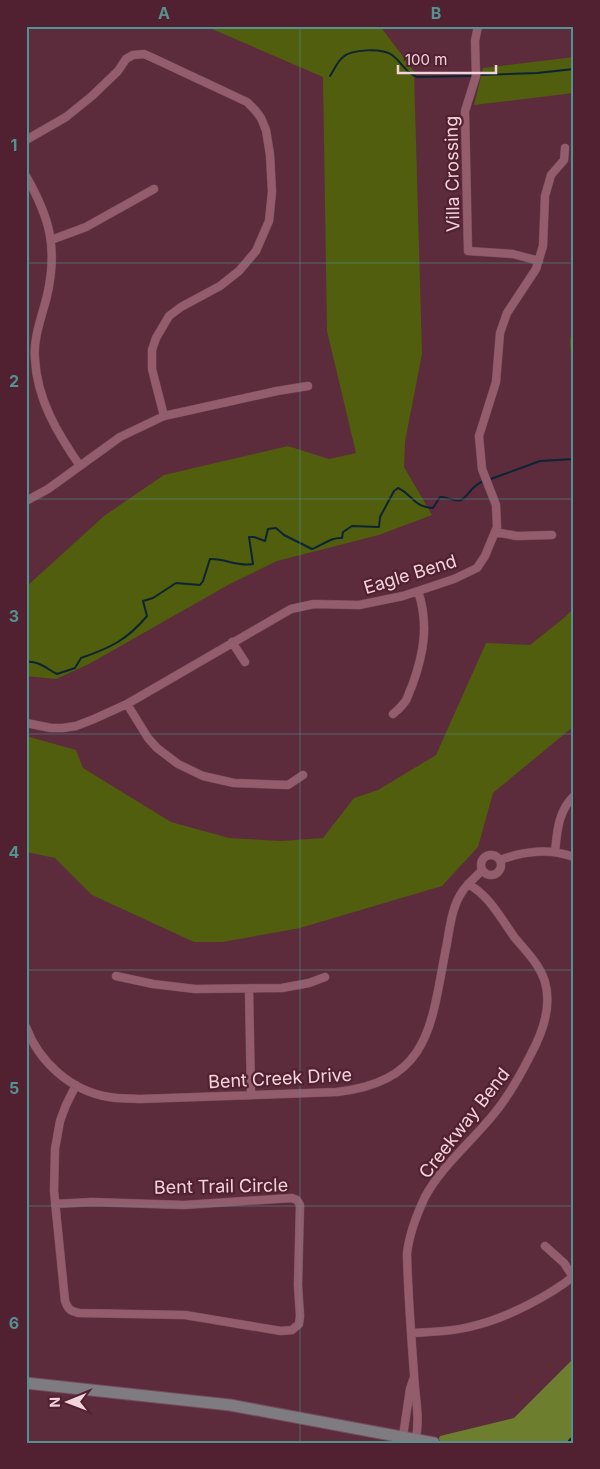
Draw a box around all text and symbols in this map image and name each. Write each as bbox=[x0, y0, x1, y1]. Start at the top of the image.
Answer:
text: A bbox=[158, 3, 170, 23]
text: B bbox=[431, 3, 441, 23]
scale bar bbox=[398, 42, 495, 74]
text: 100 m bbox=[405, 50, 447, 69]
street label: Villa Crossing bbox=[440, 116, 464, 232]
text: 1 bbox=[11, 135, 17, 155]
text: 2 bbox=[9, 371, 19, 391]
street label: Eagle Bend bbox=[361, 550, 459, 598]
text: 3 bbox=[9, 606, 19, 626]
text: 4 bbox=[9, 842, 20, 862]
street label: Bent Creek Drive bbox=[208, 1064, 352, 1092]
street label: Creekway Bend bbox=[414, 1064, 514, 1182]
text: 5 bbox=[9, 1078, 19, 1098]
street label: Bent Trail Circle bbox=[154, 1174, 288, 1198]
text: 6 bbox=[9, 1313, 19, 1333]
north arrow bbox=[42, 1376, 92, 1426]
text: N bbox=[46, 1397, 63, 1408]

